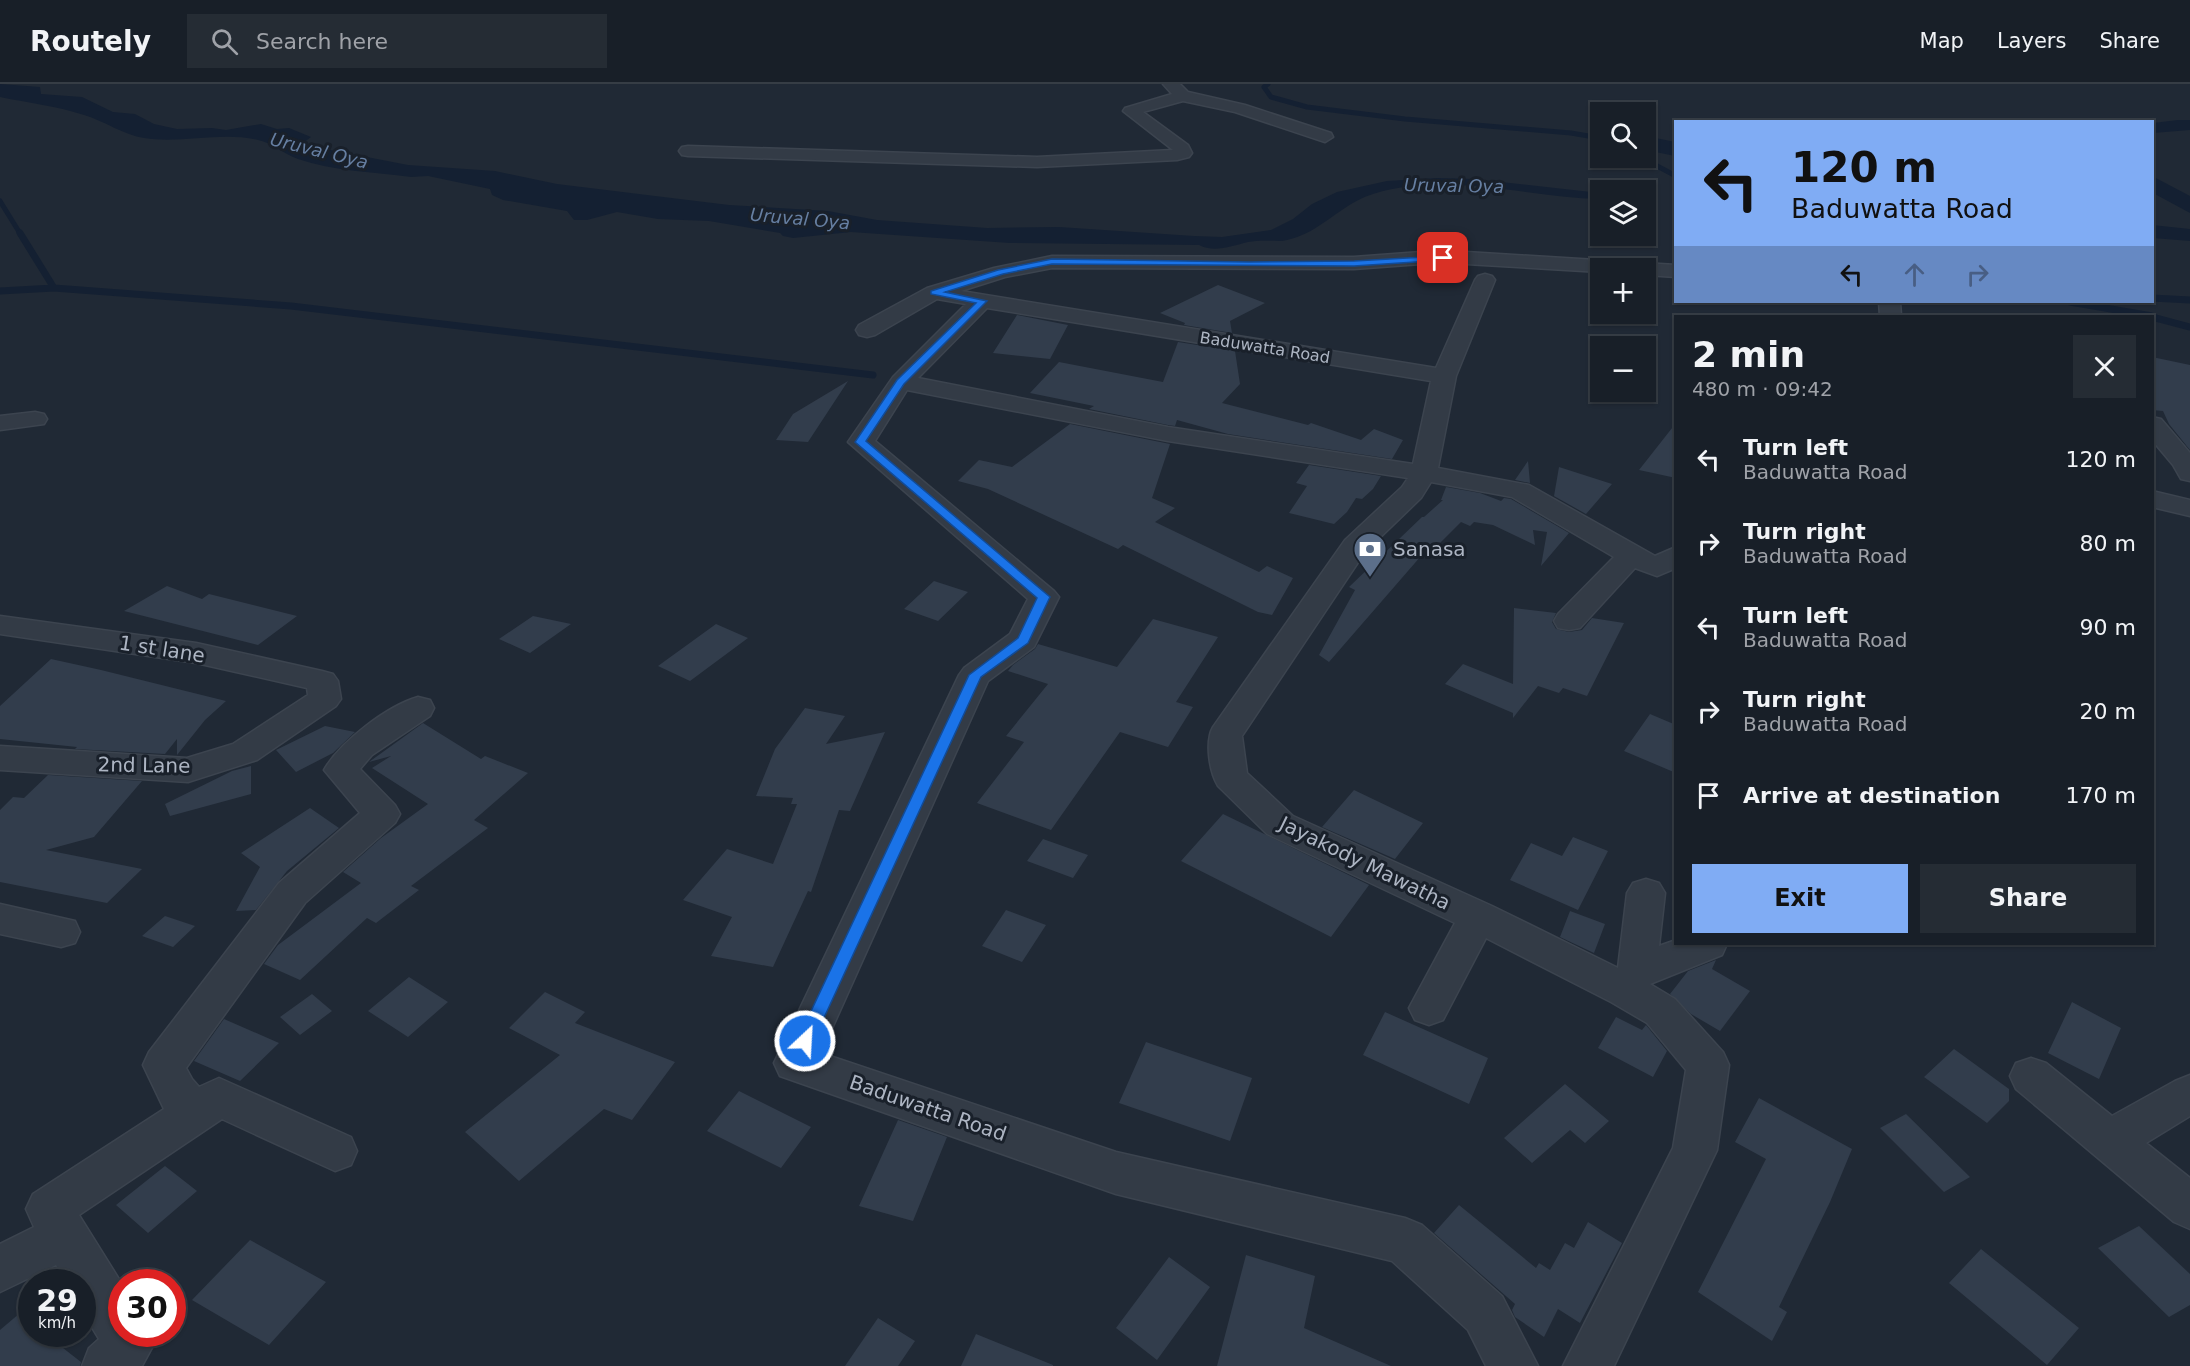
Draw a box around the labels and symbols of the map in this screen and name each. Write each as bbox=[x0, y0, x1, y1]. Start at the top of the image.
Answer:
water label: Uruval Oya bbox=[268, 128, 370, 173]
water label: Uruval Oya bbox=[1404, 174, 1504, 197]
water label: Uruval Oya bbox=[749, 204, 851, 233]
pin bbox=[1417, 232, 1468, 283]
street label: Baduwatta Road bbox=[1198, 328, 1331, 367]
bank icon: Sanasa bbox=[1352, 531, 1388, 578]
place label: Sanasa bbox=[1393, 537, 1466, 561]
street label: 1 st lane bbox=[117, 630, 207, 668]
street label: 2nd Lane bbox=[97, 752, 191, 778]
street label: Jayakody Mawatha bbox=[1274, 810, 1454, 915]
position arrow bbox=[773, 1009, 837, 1073]
street label: Baduwatta Road bbox=[846, 1070, 1010, 1146]
speed limit sign: 30 bbox=[108, 1269, 186, 1347]

